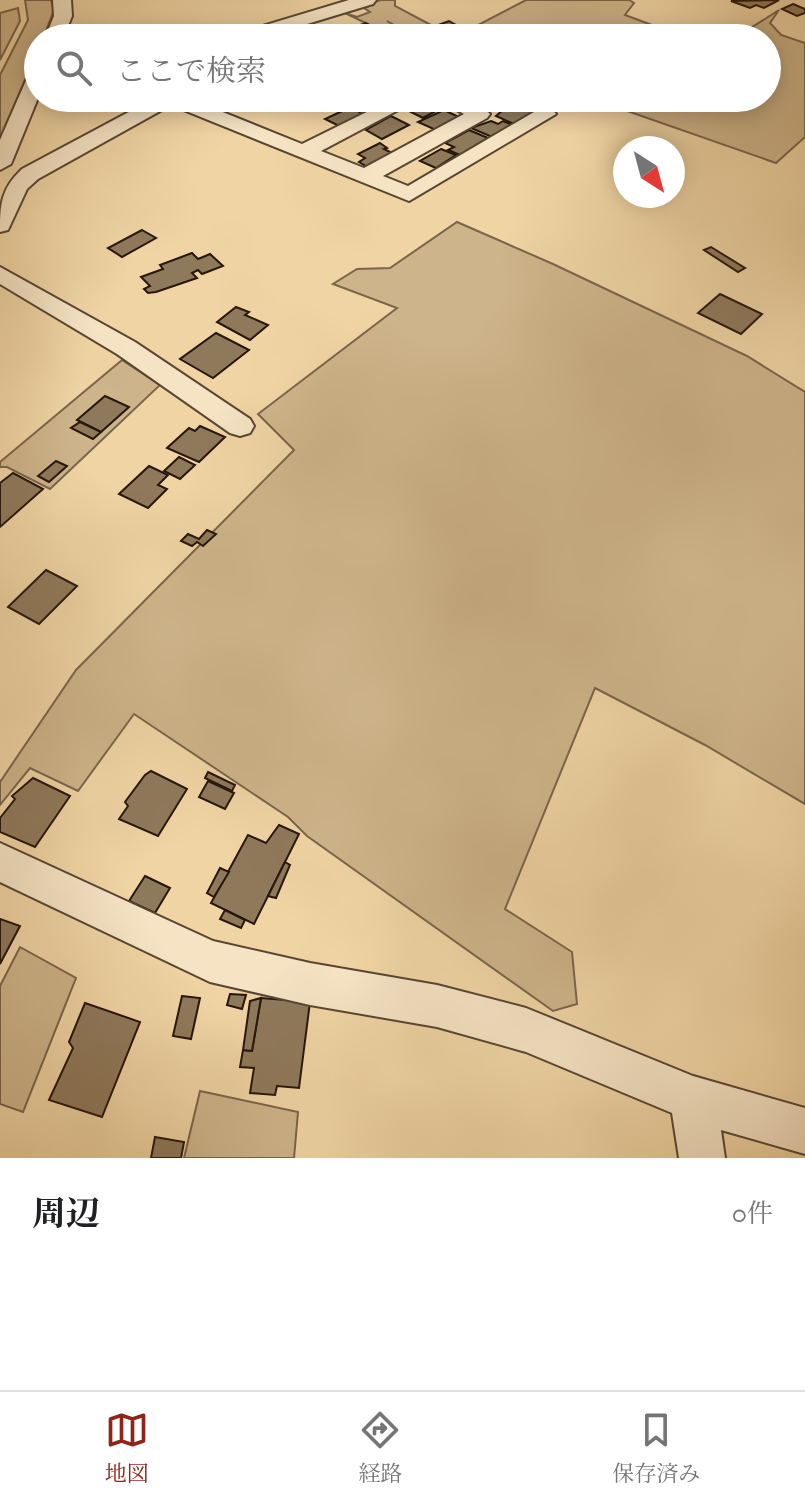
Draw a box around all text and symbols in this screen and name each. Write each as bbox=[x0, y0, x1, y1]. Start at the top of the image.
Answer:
search box bbox=[24, 24, 781, 112]
icon: search bbox=[52, 46, 96, 90]
text: ここで検索 bbox=[116, 53, 266, 89]
north arrow bbox=[613, 136, 685, 208]
text: 周辺 bbox=[32, 1193, 100, 1234]
text: 0件 bbox=[732, 1197, 773, 1229]
tab: 地図 bbox=[105, 1408, 149, 1487]
tab: 経路 bbox=[358, 1408, 402, 1487]
tab: 保存済み bbox=[612, 1408, 700, 1487]

